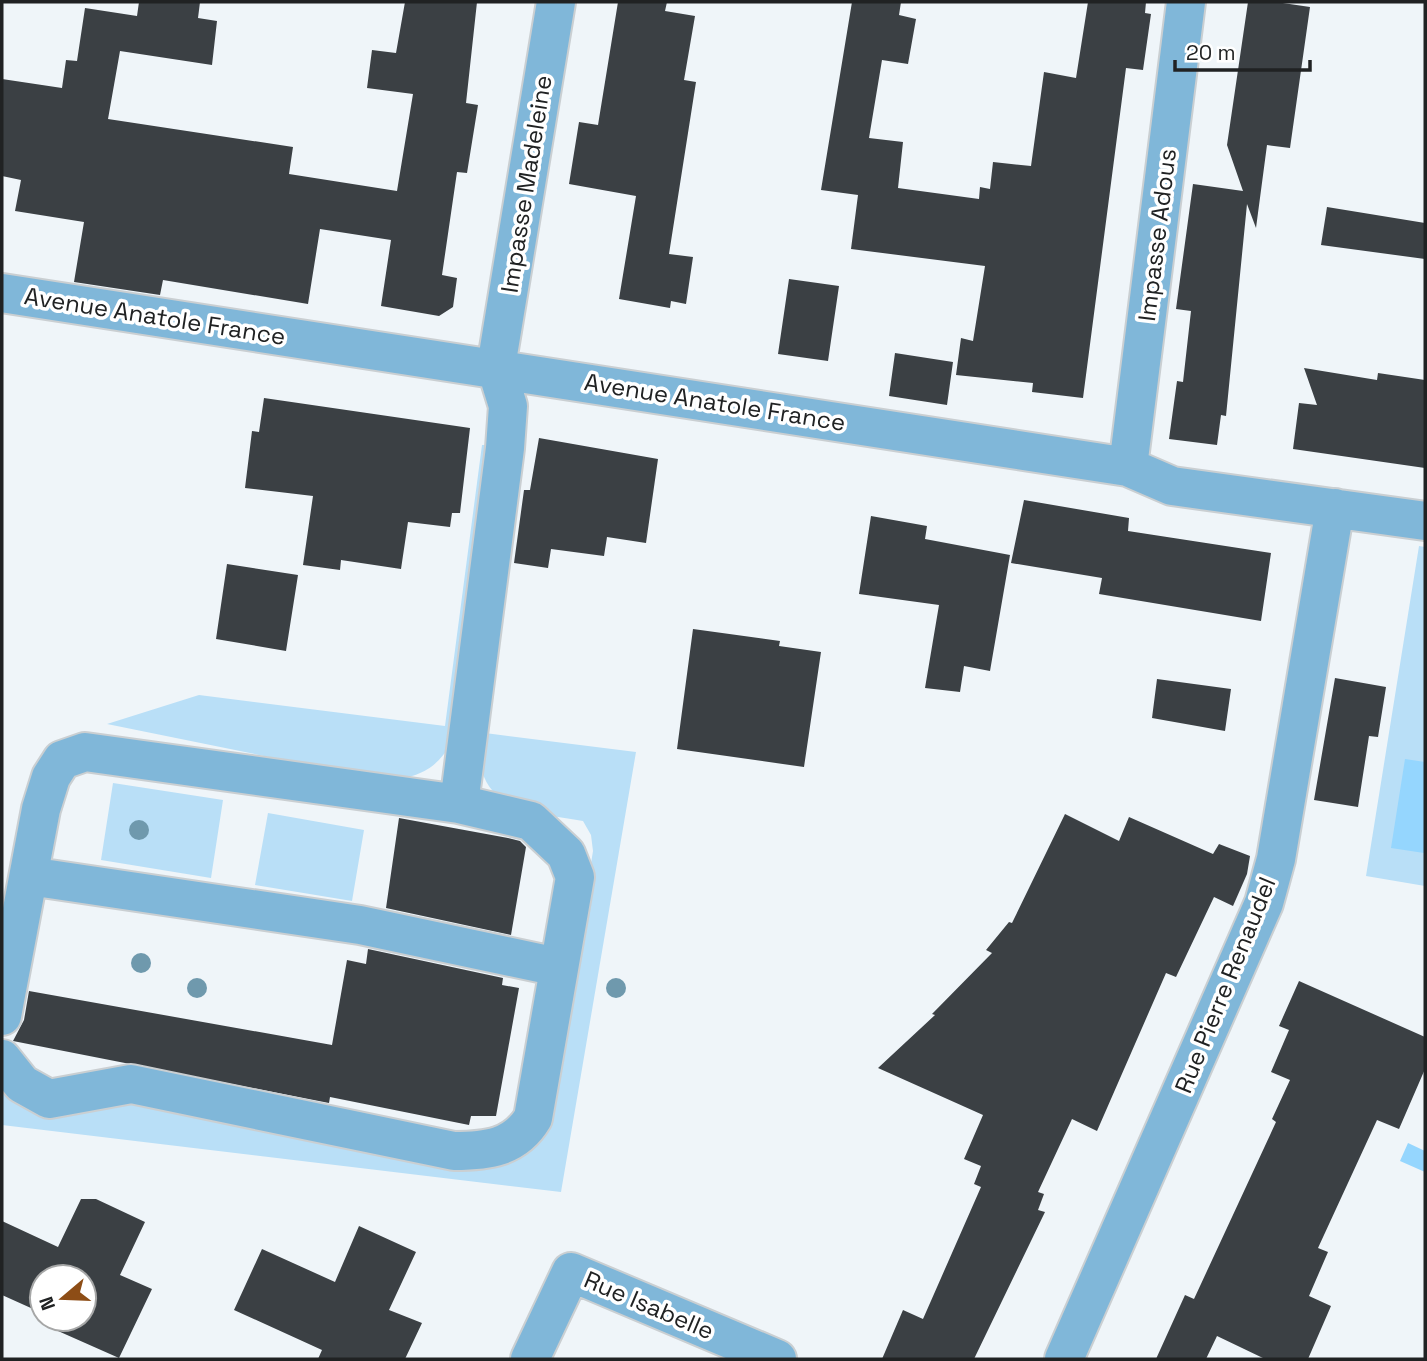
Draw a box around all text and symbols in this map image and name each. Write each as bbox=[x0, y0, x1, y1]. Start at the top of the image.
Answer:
scale bar bbox=[1175, 28, 1310, 72]
text: 20 m bbox=[1186, 39, 1236, 66]
street label: Impasse Madeleine bbox=[493, 73, 559, 295]
street label: Impasse Adous bbox=[1131, 147, 1183, 323]
street label: Avenue Anatole France bbox=[22, 280, 288, 352]
street label: Avenue Anatole France bbox=[582, 366, 848, 438]
street label: Rue Pierre Renaudel bbox=[1167, 872, 1283, 1098]
north arrow bbox=[28, 1263, 98, 1333]
street label: Rue Isabelle bbox=[579, 1264, 719, 1346]
text: N bbox=[34, 1293, 61, 1313]

